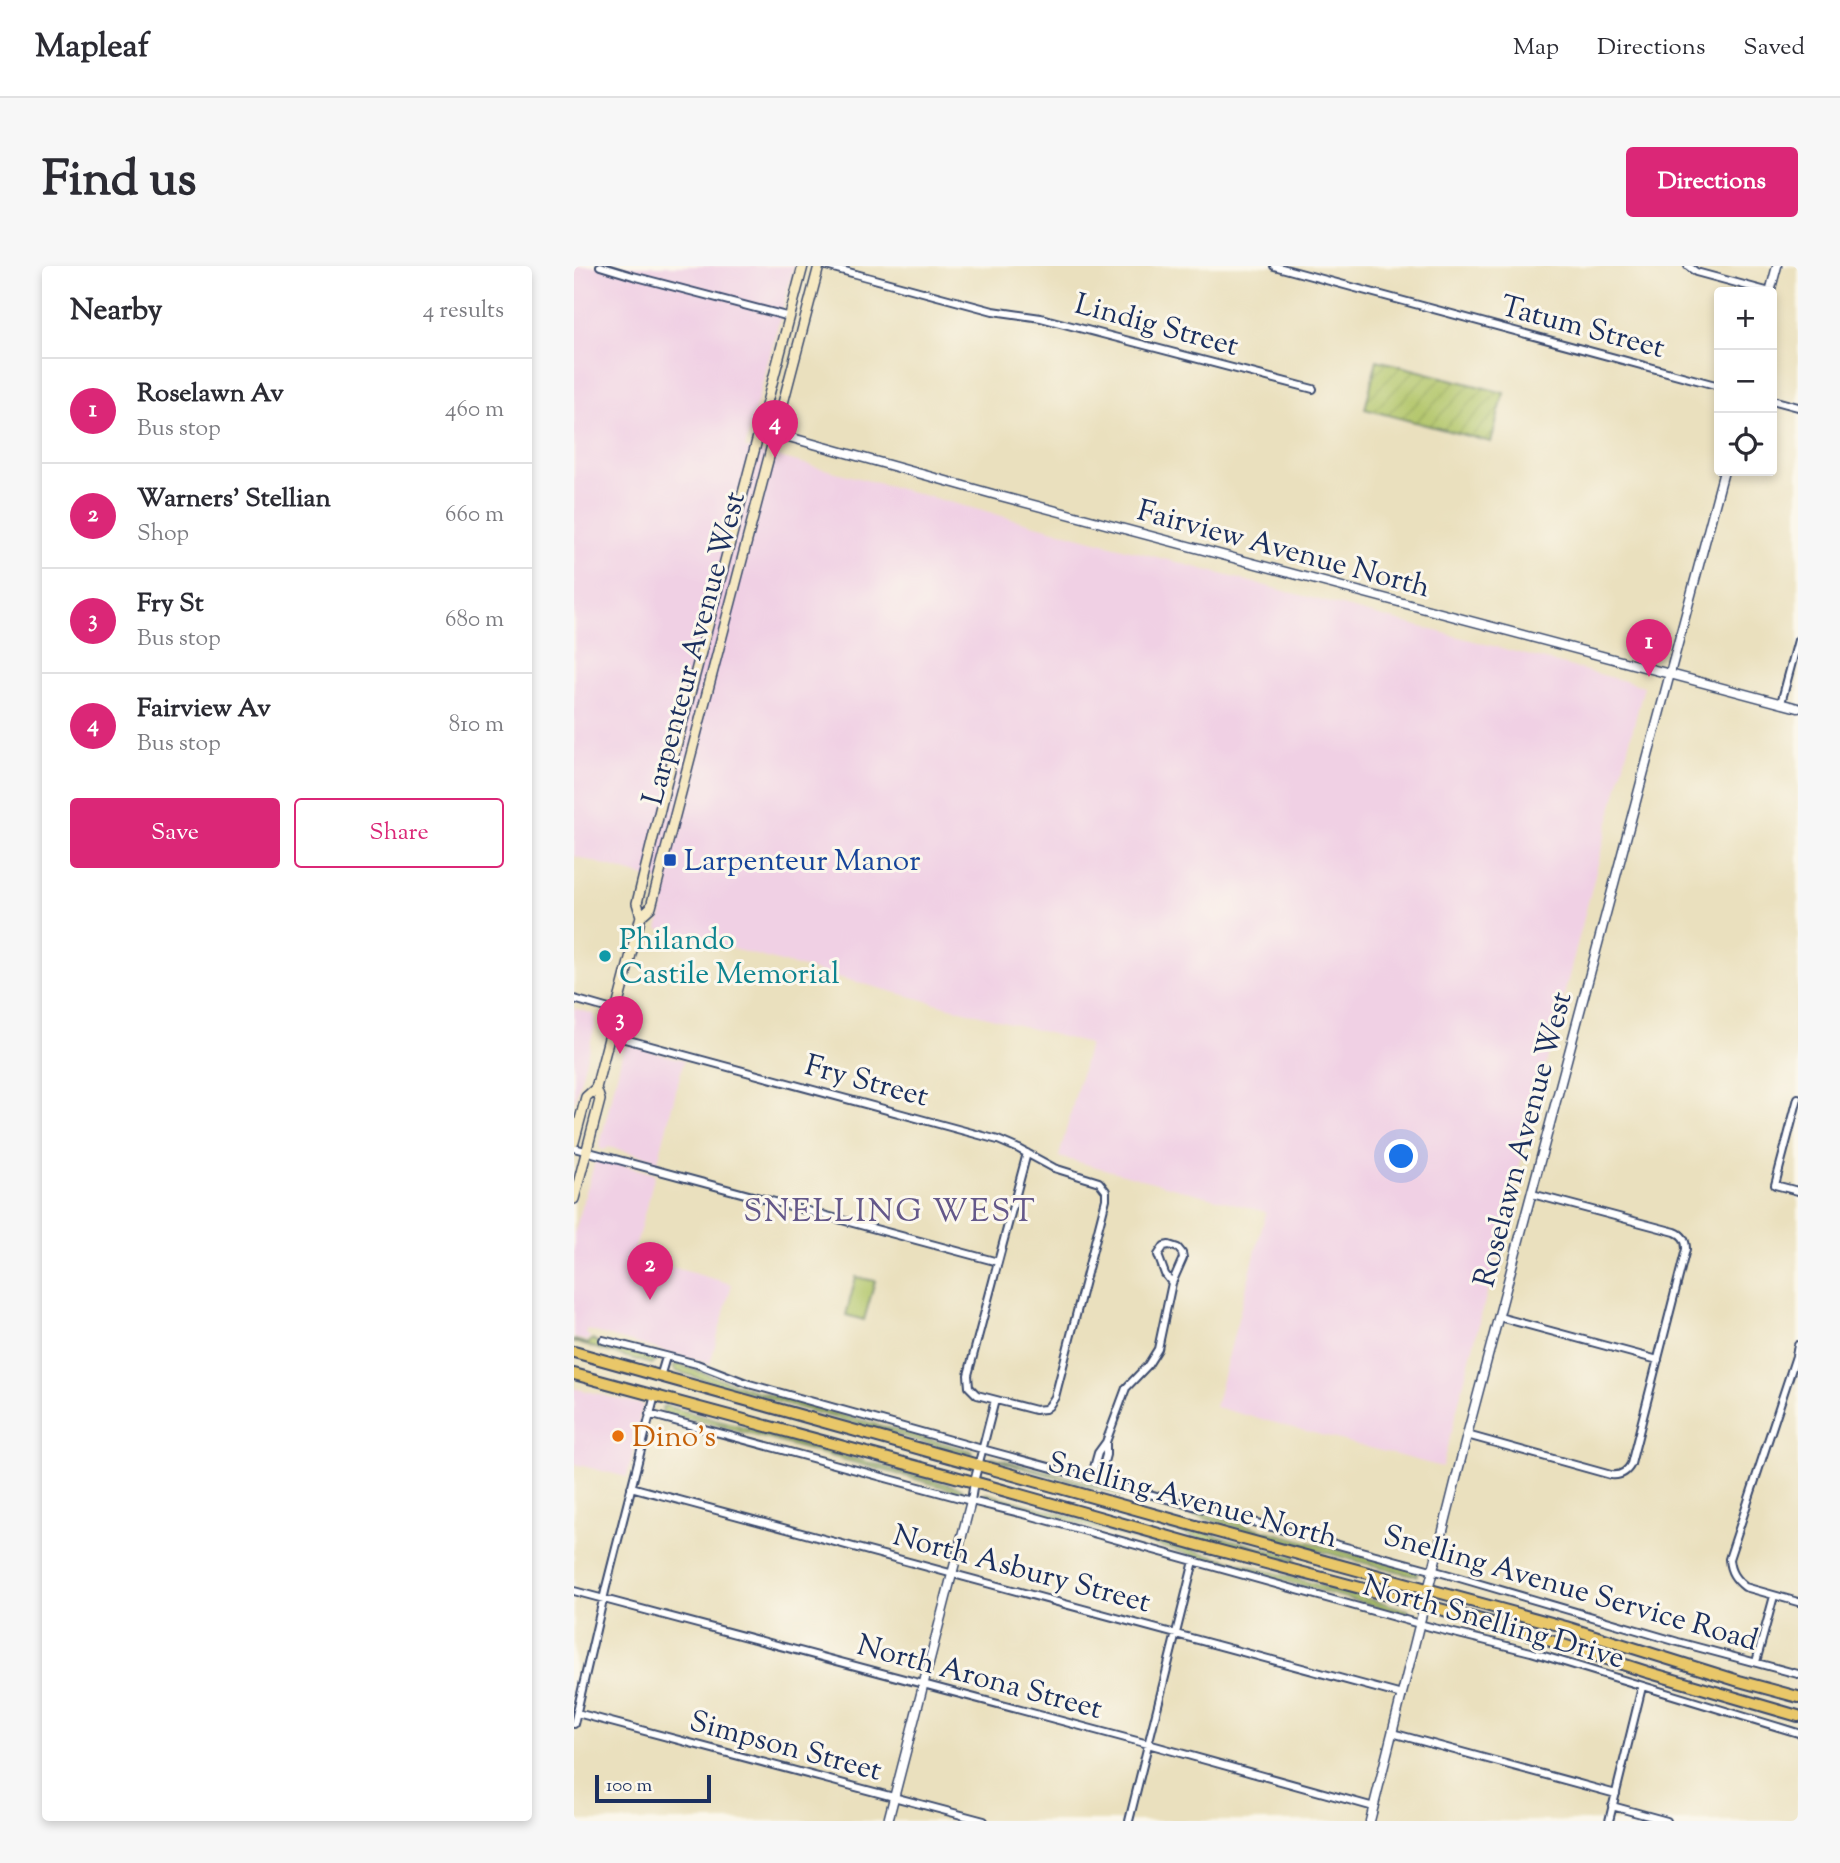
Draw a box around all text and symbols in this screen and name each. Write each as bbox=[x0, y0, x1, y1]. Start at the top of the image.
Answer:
text: Mapleaf bbox=[35, 24, 149, 72]
text: Map bbox=[1513, 31, 1559, 65]
text: Directions bbox=[1597, 31, 1705, 65]
text: Saved bbox=[1743, 31, 1805, 65]
text: Find us bbox=[42, 147, 196, 217]
button: Directions bbox=[1626, 147, 1798, 217]
street label: Lindig Street bbox=[1070, 284, 1243, 369]
street label: Tatum Street bbox=[1496, 286, 1669, 371]
map controls bbox=[1714, 287, 1777, 476]
button: + bbox=[1714, 287, 1777, 350]
text: Nearby bbox=[70, 290, 162, 333]
text: 4 results bbox=[423, 295, 504, 328]
button: − bbox=[1714, 350, 1777, 413]
text: Roselawn Av bbox=[137, 376, 284, 413]
text: 1 bbox=[89, 394, 97, 427]
text: 460 m bbox=[445, 394, 504, 427]
pin: 4 bbox=[752, 400, 798, 458]
text: Bus stop bbox=[137, 413, 221, 446]
button: locate bbox=[1714, 413, 1777, 476]
text: Warners' Stellian bbox=[137, 481, 331, 518]
street label: Larpenteur Avenue West bbox=[633, 487, 758, 810]
street label: Fairview Avenue North bbox=[1132, 491, 1435, 610]
text: 2 bbox=[88, 499, 98, 532]
text: 660 m bbox=[445, 499, 504, 532]
text: Shop bbox=[137, 518, 189, 551]
text: Fry St bbox=[137, 586, 204, 623]
text: 3 bbox=[88, 604, 98, 637]
text: 680 m bbox=[445, 604, 504, 637]
pin: 1 bbox=[1626, 619, 1672, 677]
text: Bus stop bbox=[137, 623, 221, 656]
text: Fairview Av bbox=[137, 691, 271, 728]
text: 4 bbox=[87, 709, 99, 742]
text: 810 m bbox=[449, 709, 504, 742]
text: Bus stop bbox=[137, 728, 221, 761]
button: Save bbox=[70, 798, 280, 868]
button: Share bbox=[294, 798, 504, 868]
place label: Larpenteur Manor bbox=[684, 841, 920, 884]
marker: Larpenteur Manor bbox=[662, 852, 678, 868]
place label: Philando Castile Memorial bbox=[619, 920, 840, 997]
marker: Philando Castile Memorial bbox=[597, 948, 613, 964]
street label: Roselawn Avenue West bbox=[1464, 987, 1585, 1292]
pin: 3 bbox=[597, 996, 643, 1054]
street label: Fry Street bbox=[800, 1045, 933, 1120]
your location bbox=[1384, 1139, 1418, 1173]
district label: SNELLING WEST bbox=[743, 1190, 1037, 1236]
pin: 2 bbox=[627, 1242, 673, 1300]
place label: Dino's bbox=[632, 1417, 716, 1460]
marker: Dino's bbox=[610, 1428, 626, 1444]
street label: Snelling Avenue North bbox=[1043, 1442, 1342, 1561]
street label: North Asbury Street bbox=[888, 1515, 1155, 1625]
street label: Snelling Avenue Service Road bbox=[1378, 1515, 1763, 1664]
street label: North Snelling Drive bbox=[1357, 1565, 1629, 1681]
street label: North Arona Street bbox=[852, 1625, 1107, 1732]
street label: Simpson Street bbox=[684, 1701, 886, 1794]
scale bar bbox=[595, 1772, 710, 1804]
text: 100 m bbox=[606, 1773, 652, 1800]

